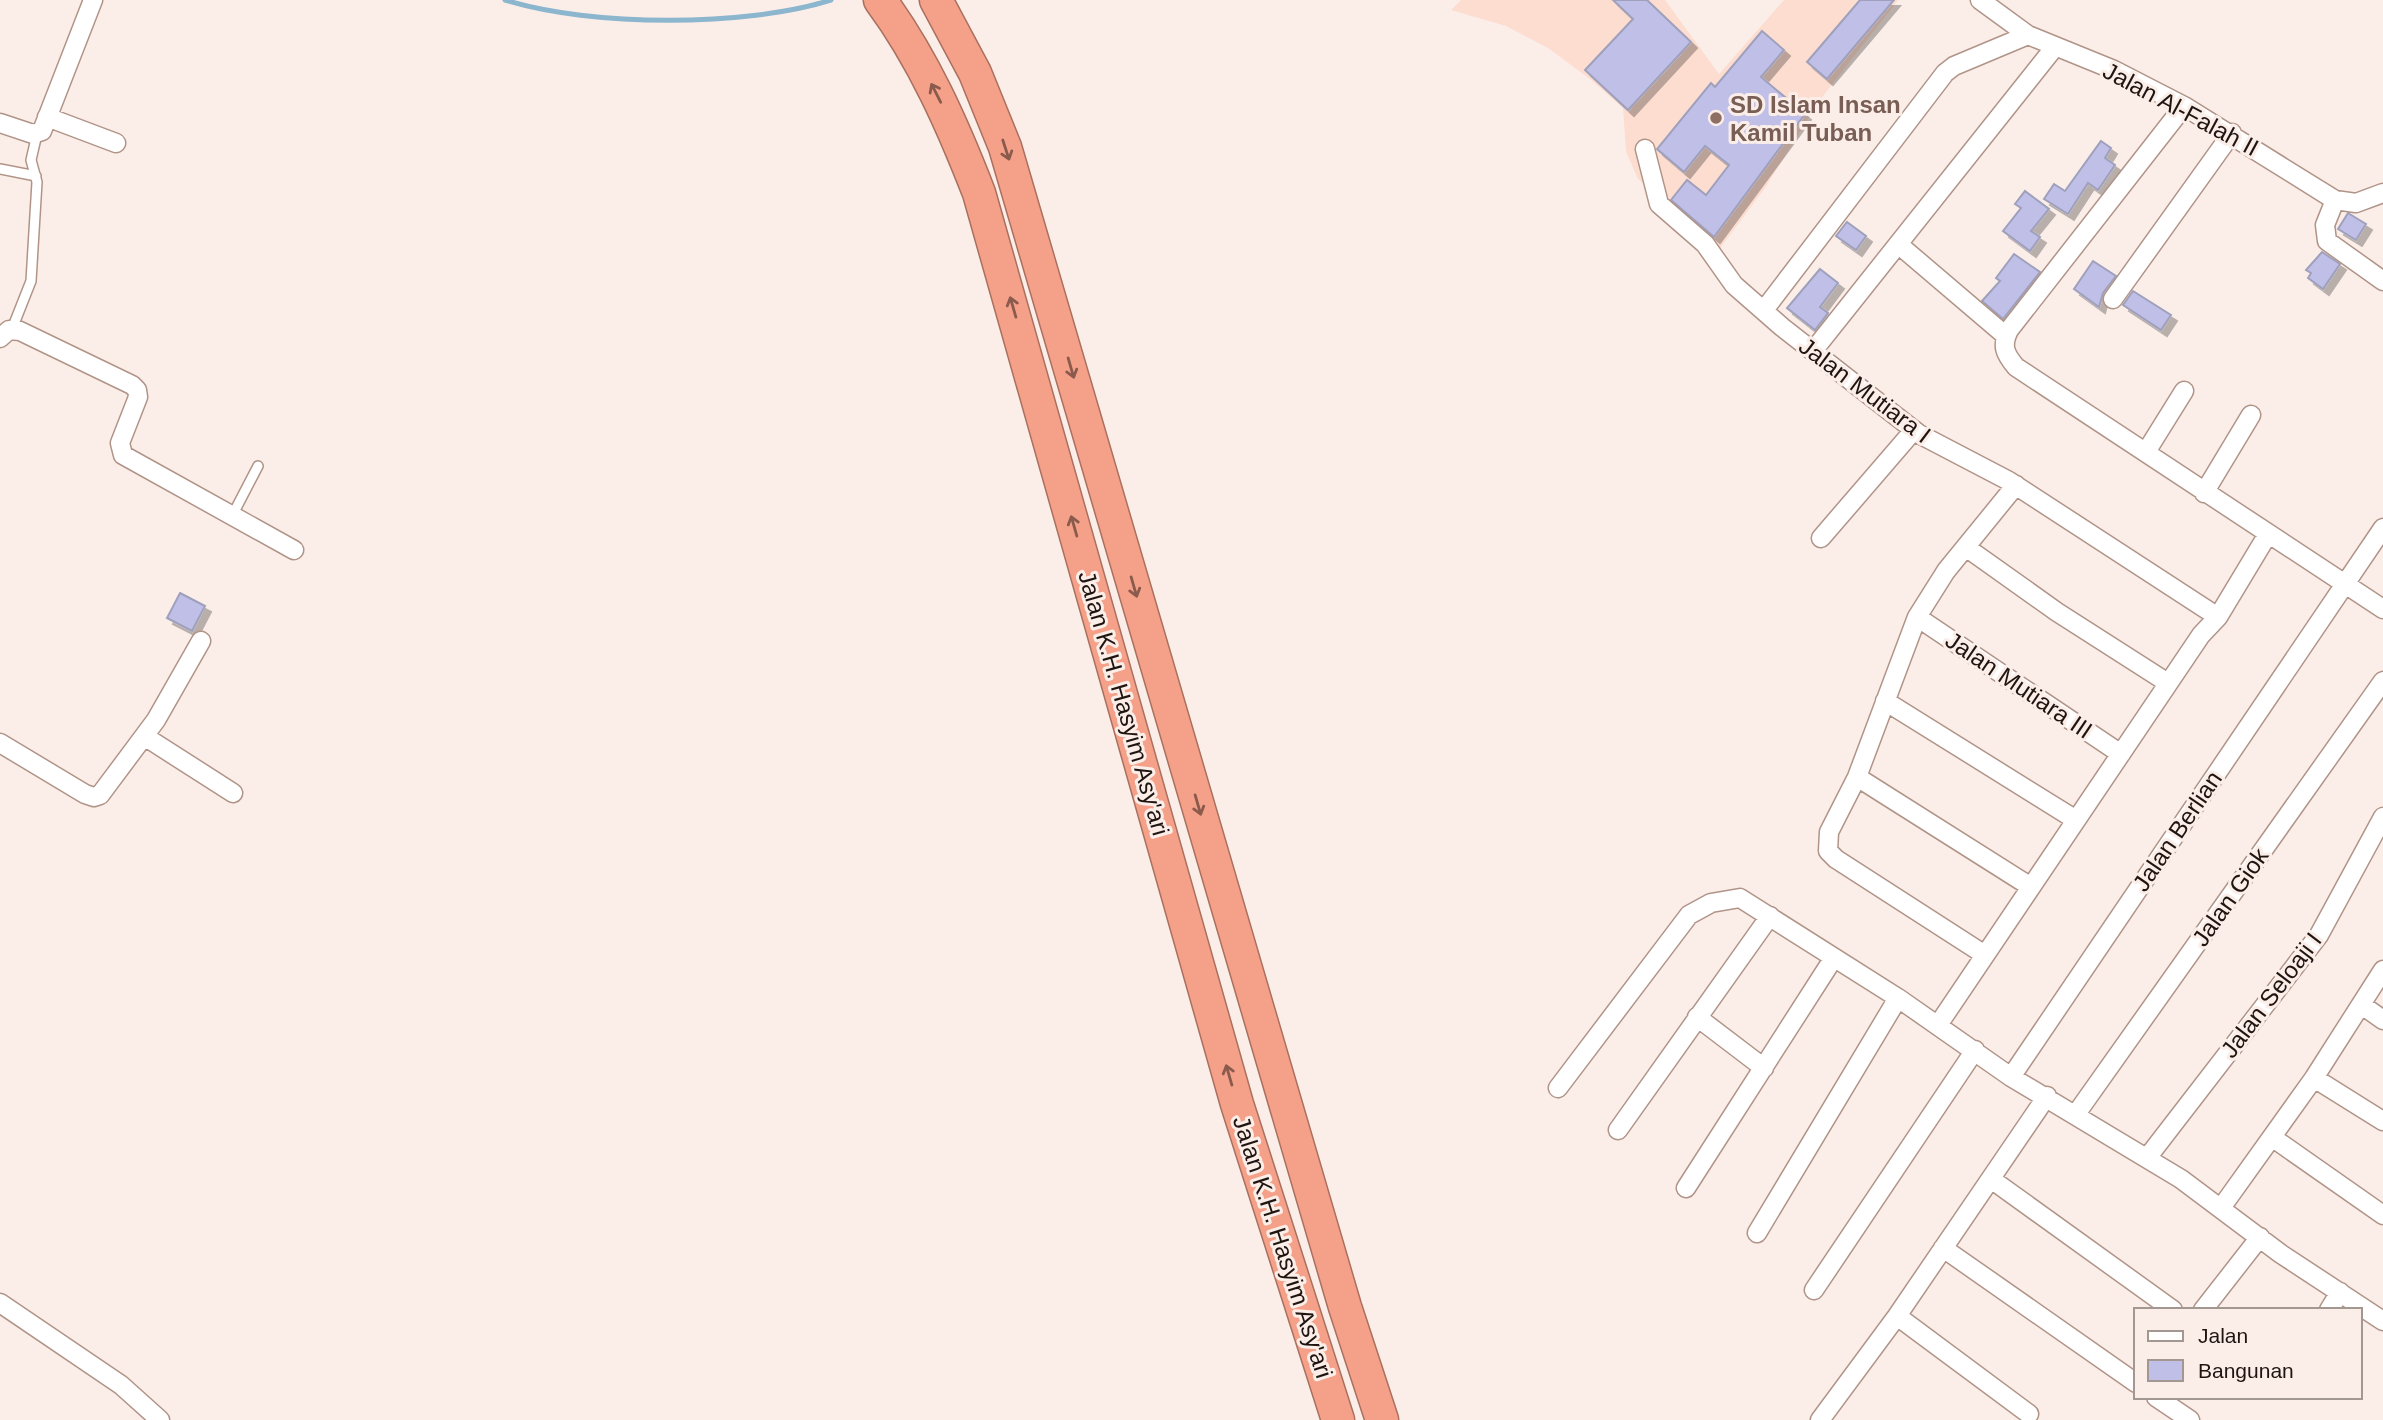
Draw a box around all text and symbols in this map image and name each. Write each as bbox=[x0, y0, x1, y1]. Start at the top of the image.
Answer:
street label: Jalan Al-Falah II bbox=[2099, 57, 2263, 161]
one-way arrow bbox=[928, 83, 942, 104]
place label: SD Islam Insan Kamil Tuban bbox=[1730, 91, 1901, 146]
marker: SD Islam Insan Kamil Tuban bbox=[1708, 110, 1724, 126]
one-way arrow bbox=[1001, 139, 1013, 161]
one-way arrow bbox=[1005, 296, 1018, 318]
street label: Jalan Mutiara I bbox=[1794, 332, 1936, 448]
one-way arrow bbox=[1065, 357, 1078, 379]
one-way arrow bbox=[1067, 515, 1080, 537]
street label: Jalan K.H. Hasyim Asy'ari bbox=[1073, 568, 1175, 838]
one-way arrow bbox=[1129, 575, 1142, 597]
street label: Jalan Mutiara III bbox=[1941, 626, 2097, 744]
street label: Jalan Berlian bbox=[2127, 766, 2227, 896]
one-way arrow bbox=[1193, 794, 1206, 816]
street label: Jalan Giok bbox=[2186, 842, 2274, 951]
street label: Jalan Seloaji I bbox=[2215, 927, 2327, 1063]
one-way arrow bbox=[1221, 1064, 1234, 1086]
street label: Jalan K.H. Hasyim Asy'ari bbox=[1228, 1113, 1338, 1381]
legend bbox=[2134, 1308, 2362, 1399]
text: Jalan bbox=[2198, 1324, 2248, 1347]
text: Bangunan bbox=[2198, 1359, 2294, 1382]

